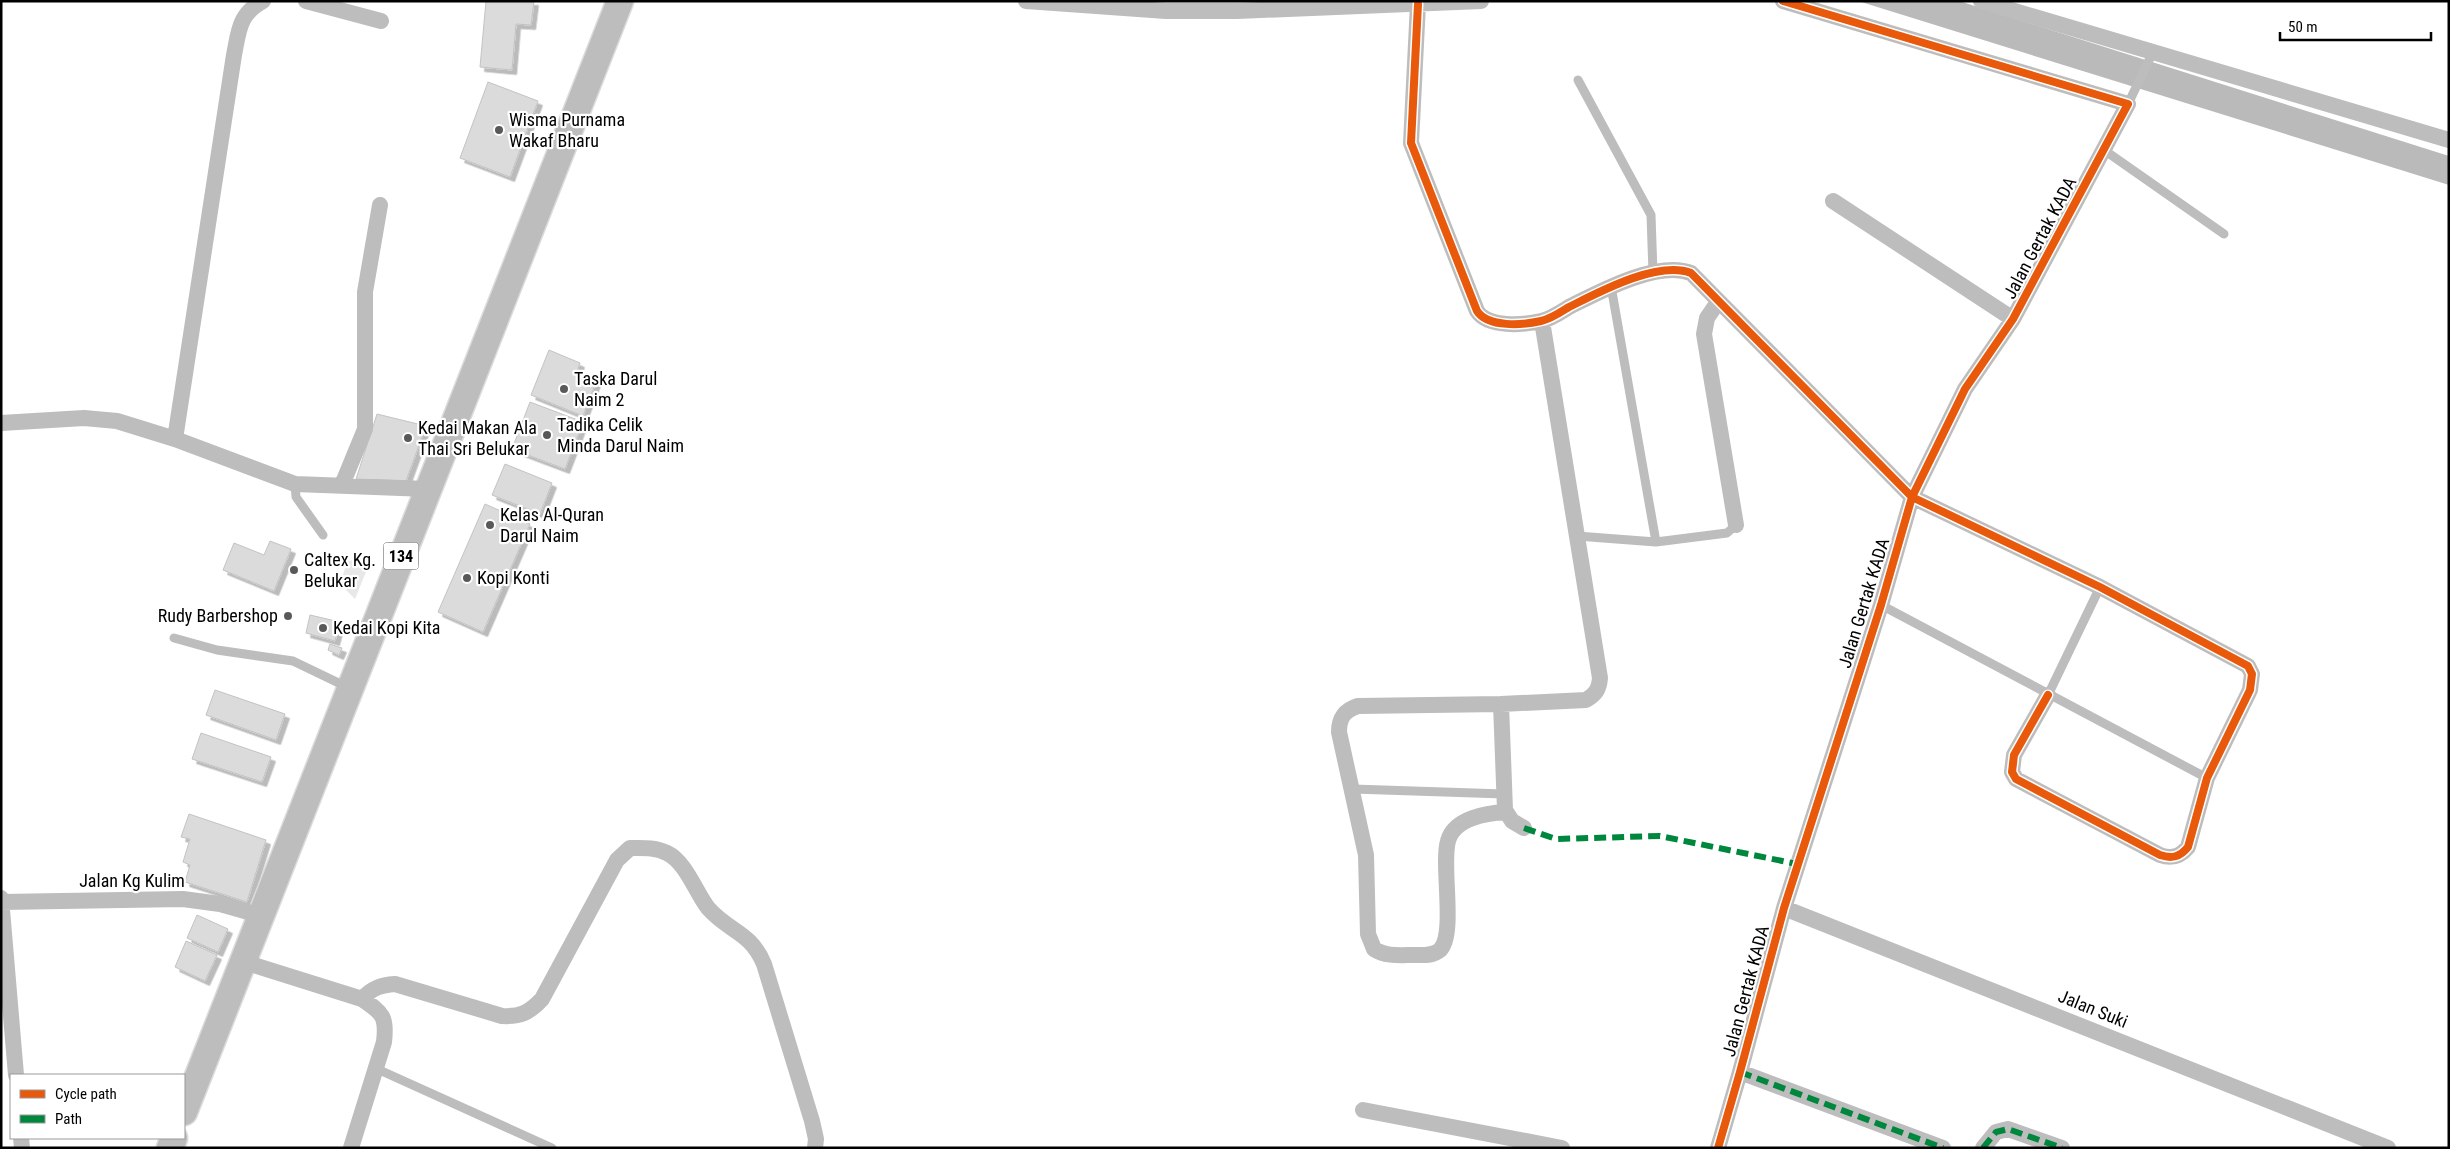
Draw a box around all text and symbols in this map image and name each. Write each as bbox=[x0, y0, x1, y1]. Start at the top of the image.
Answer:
scale bar bbox=[2280, 10, 2431, 42]
text: 50 m bbox=[2288, 18, 2318, 36]
place label: Wisma Purnama Wakaf Bharu bbox=[509, 109, 625, 151]
marker: Wisma Purnama Wakaf Bharu bbox=[493, 124, 505, 136]
street label: Jalan Gertak KADA bbox=[1999, 173, 2081, 302]
place label: Taska Darul Naim 2 bbox=[574, 368, 657, 410]
marker: Taska Darul Naim 2 bbox=[558, 383, 570, 395]
place label: Tadika Celik Minda Darul Naim bbox=[557, 414, 684, 456]
place label: Kedai Makan Ala Thai Sri Belukar bbox=[418, 417, 537, 459]
marker: Tadika Celik Minda Darul Naim bbox=[541, 429, 553, 441]
marker: Kedai Makan Ala Thai Sri Belukar bbox=[402, 432, 414, 444]
place label: Kelas Al-Quran Darul Naim bbox=[500, 504, 604, 546]
marker: Kelas Al-Quran Darul Naim bbox=[484, 519, 496, 531]
street label: Jalan Gertak KADA bbox=[1834, 535, 1893, 670]
road number: 134 bbox=[384, 542, 418, 570]
place label: Caltex Kg. Belukar bbox=[304, 549, 376, 591]
marker: Caltex Kg. Belukar bbox=[288, 564, 300, 576]
place label: Kopi Konti bbox=[477, 567, 550, 588]
marker: Kopi Konti bbox=[461, 572, 473, 584]
place label: Rudy Barbershop bbox=[158, 605, 278, 626]
marker: Rudy Barbershop bbox=[282, 610, 294, 622]
place label: Kedai Kopi Kita bbox=[333, 617, 441, 638]
marker: Kedai Kopi Kita bbox=[317, 622, 329, 634]
street label: Jalan Kg Kulim bbox=[79, 870, 185, 891]
street label: Jalan Gertak KADA bbox=[1718, 922, 1773, 1059]
street label: Jalan Suki bbox=[2055, 985, 2131, 1032]
legend bbox=[10, 1074, 185, 1139]
text: Cycle path bbox=[55, 1085, 117, 1103]
text: Path bbox=[55, 1110, 82, 1128]

